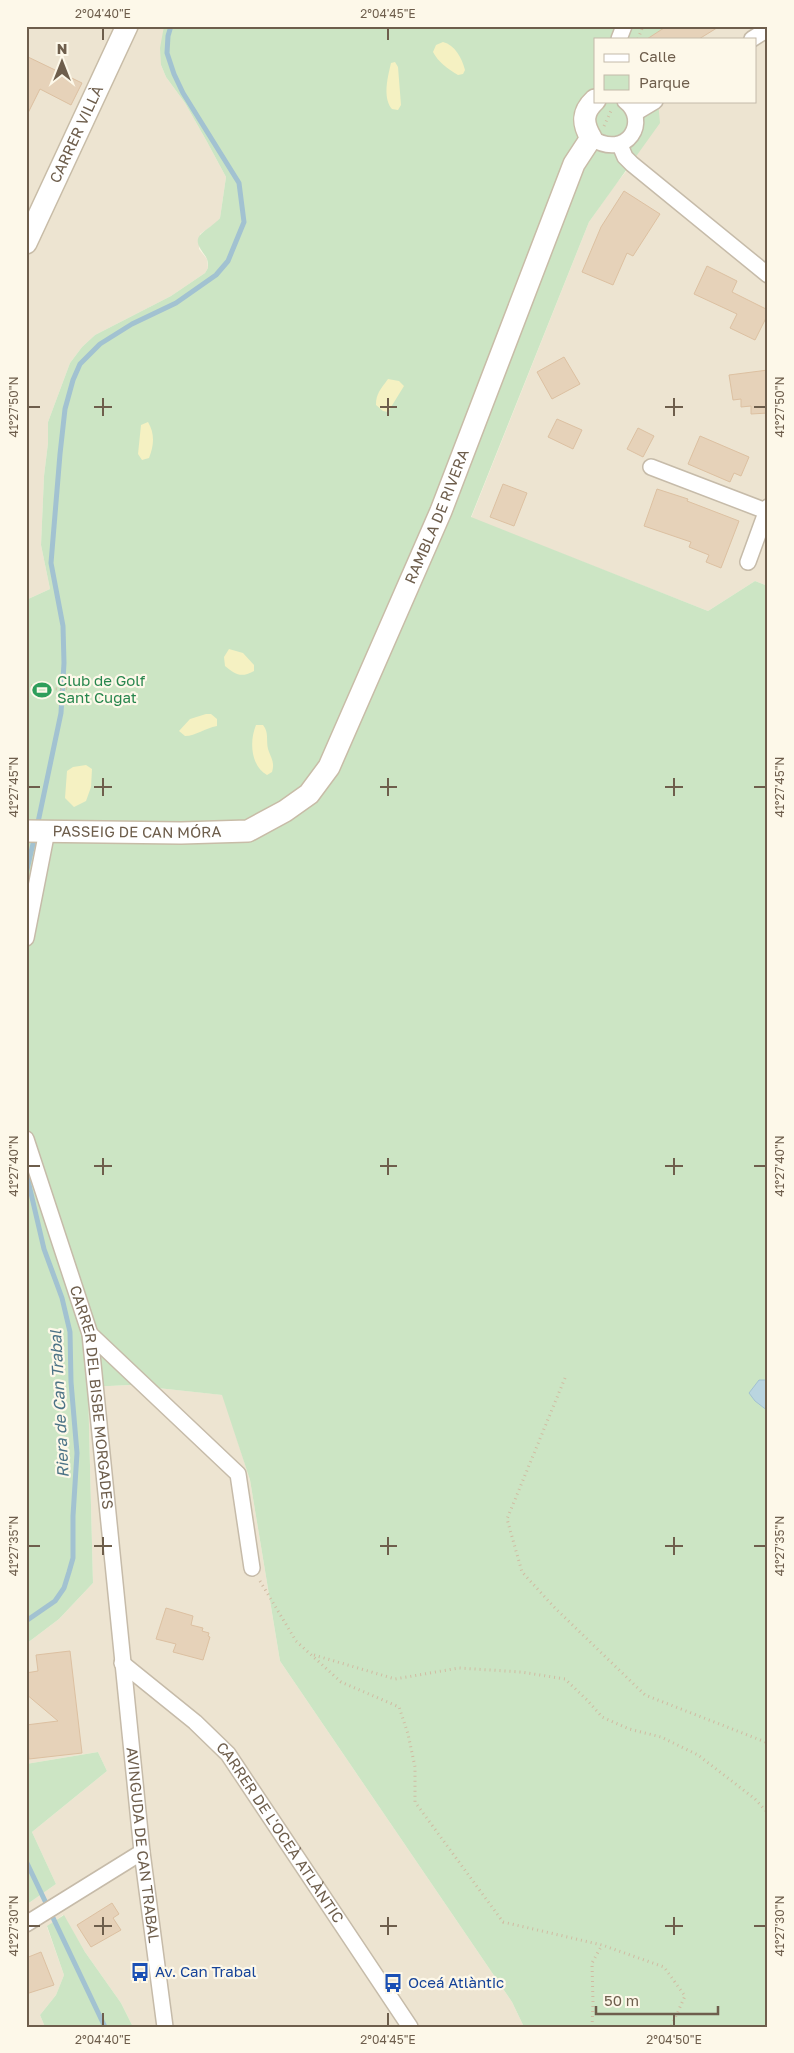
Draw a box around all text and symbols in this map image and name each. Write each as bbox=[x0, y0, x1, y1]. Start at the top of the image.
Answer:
text: 2°04'40"E bbox=[75, 6, 131, 21]
text: 2°04'45"E bbox=[360, 6, 416, 21]
north arrow bbox=[38, 38, 88, 88]
legend bbox=[594, 38, 756, 102]
text: N bbox=[57, 40, 67, 57]
text: Calle bbox=[639, 47, 676, 65]
text: Parque bbox=[639, 73, 690, 91]
street label: CARRER VILLÀ bbox=[45, 82, 106, 186]
text: 41°27'50"N bbox=[6, 376, 21, 438]
text: 41°27'50"N bbox=[772, 376, 787, 438]
street label: RAMBLA DE RIVERA bbox=[400, 446, 472, 586]
place label: Club de Golf Sant Cugat bbox=[57, 671, 146, 706]
sports icon: Club de Golf Sant Cugat bbox=[31, 679, 53, 701]
text: 41°27'45"N bbox=[6, 757, 21, 817]
text: 41°27'45"N bbox=[772, 757, 787, 817]
street label: PASSEIG DE CAN MÓRA bbox=[52, 821, 222, 841]
text: 41°27'40"N bbox=[6, 1135, 21, 1197]
text: 41°27'40"N bbox=[772, 1135, 787, 1197]
street label: CARRER DEL BISBE MORGADES bbox=[67, 1283, 118, 1510]
water label: Riera de Can Trabal bbox=[45, 1329, 73, 1478]
text: 41°27'35"N bbox=[6, 1516, 21, 1576]
text: 41°27'35"N bbox=[772, 1516, 787, 1576]
street label: CARRER DE L'OCEÀ ATLÀNTIC bbox=[213, 1738, 348, 1926]
street label: AVINGUDA DE CAN TRABAL bbox=[124, 1746, 164, 1944]
text: 41°27'30"N bbox=[6, 1895, 21, 1957]
text: 41°27'30"N bbox=[772, 1895, 787, 1957]
bus stop icon: Av. Can Trabal bbox=[129, 1961, 151, 1983]
place label: Av. Can Trabal bbox=[155, 1962, 256, 1980]
bus stop icon: Oceá Atlàntic bbox=[382, 1972, 404, 1994]
place label: Oceá Atlàntic bbox=[408, 1973, 504, 1991]
scale bar bbox=[596, 1983, 719, 2015]
text: 50 m bbox=[604, 1991, 639, 2009]
text: 2°04'40"E bbox=[75, 2032, 131, 2047]
text: 2°04'45"E bbox=[360, 2032, 416, 2047]
text: 2°04'50"E bbox=[646, 2032, 702, 2047]

